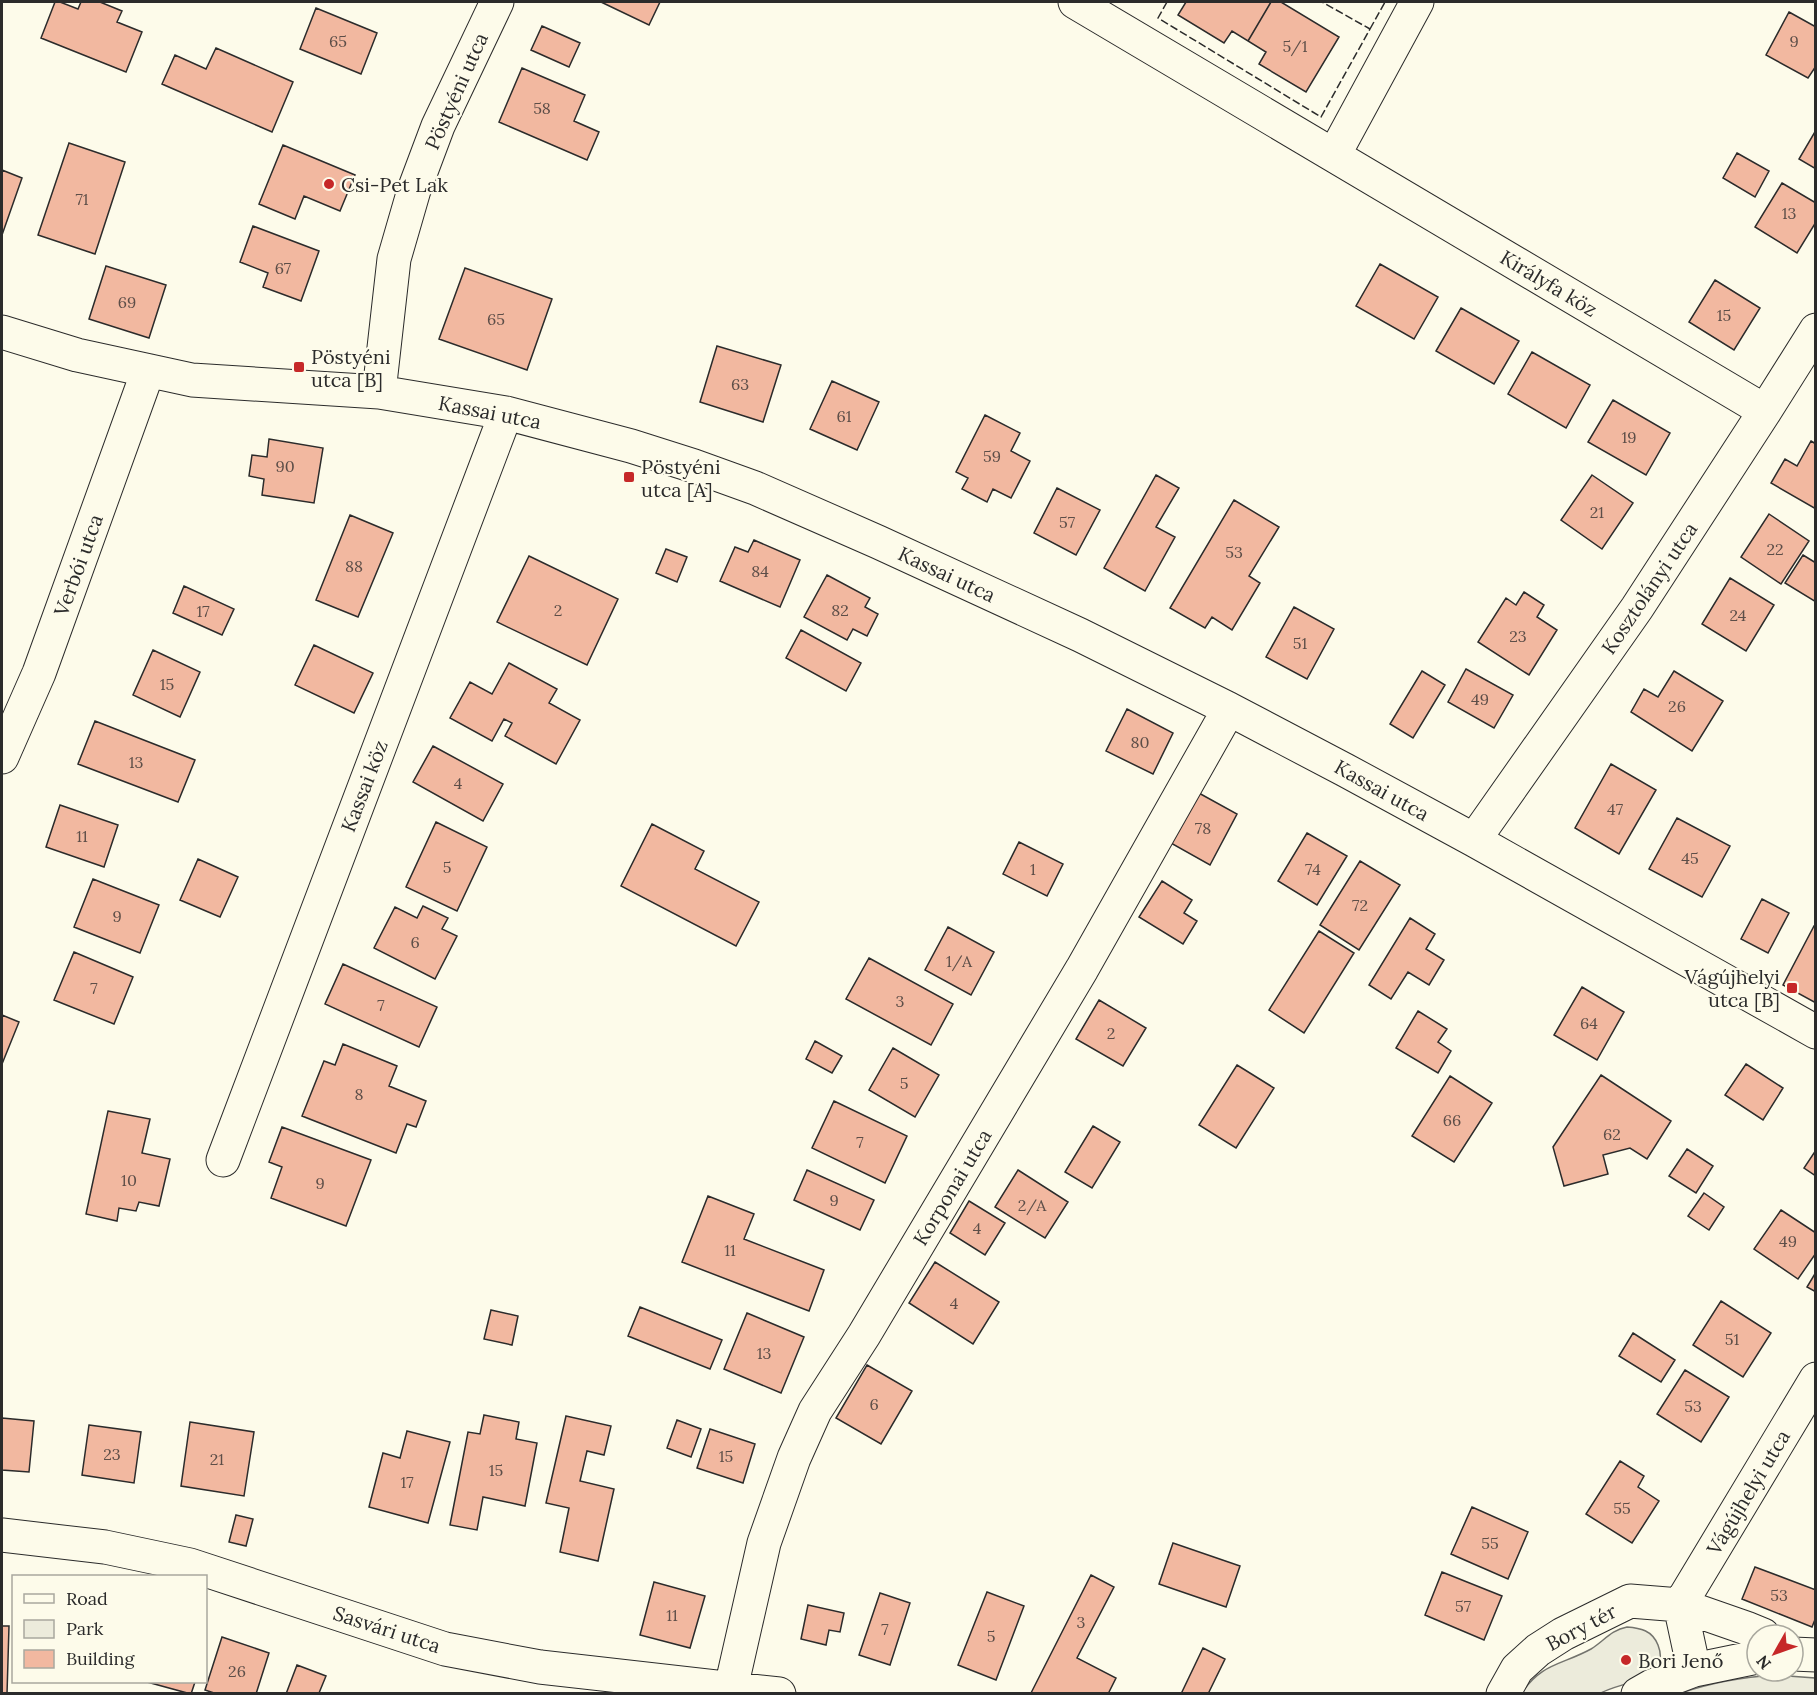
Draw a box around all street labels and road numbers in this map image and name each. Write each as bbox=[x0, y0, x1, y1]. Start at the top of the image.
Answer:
street label: Pöstyéni utca bbox=[419, 29, 493, 153]
street label: Királyfa köz bbox=[1496, 244, 1602, 322]
street label: Kassai utca bbox=[436, 390, 544, 434]
street label: Verbói utca bbox=[48, 511, 108, 620]
street label: Kosztolányi utca bbox=[1596, 517, 1702, 659]
street label: Kassai utca bbox=[894, 541, 1000, 607]
street label: Kassai köz bbox=[335, 737, 393, 835]
street label: Kassai utca bbox=[1330, 754, 1434, 826]
street label: Korponai utca bbox=[907, 1124, 997, 1250]
street label: Vágújhelyi utca bbox=[1700, 1425, 1795, 1560]
street label: Bory tér bbox=[1541, 1598, 1621, 1656]
street label: Sasvári utca bbox=[330, 1600, 444, 1658]

